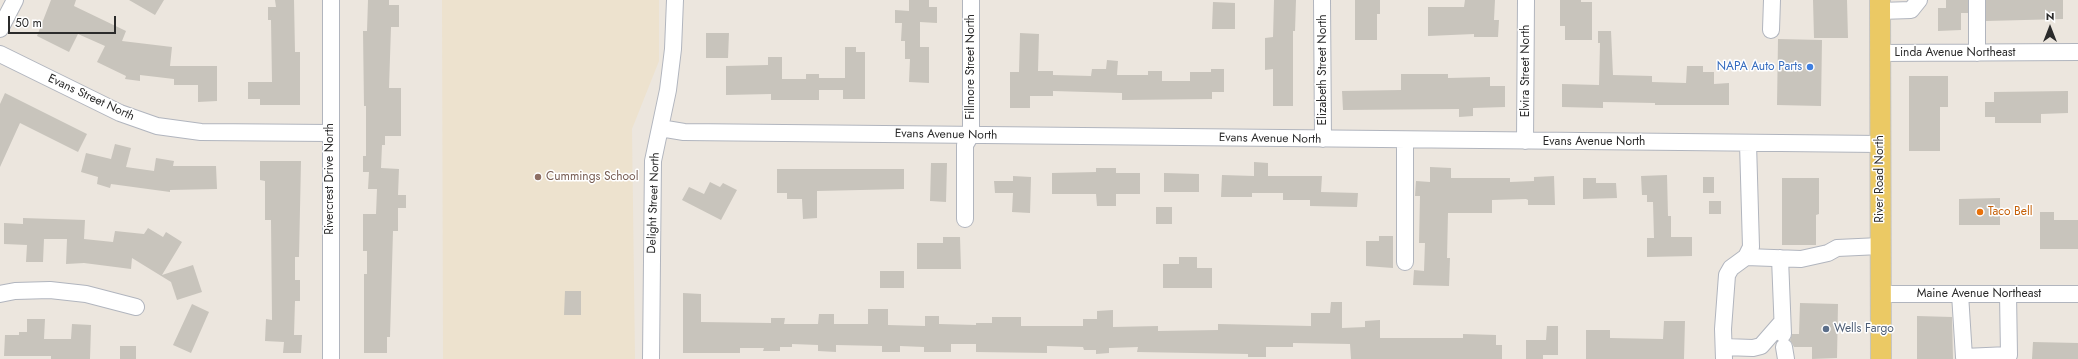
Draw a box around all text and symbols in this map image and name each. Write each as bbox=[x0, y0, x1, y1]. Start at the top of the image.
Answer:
scale bar bbox=[10, 8, 118, 34]
north arrow bbox=[2030, 8, 2070, 48]
text: N bbox=[2046, 8, 2054, 24]
text: 50 m bbox=[15, 14, 42, 32]
street label: Fillmore Street North bbox=[964, 14, 978, 120]
street label: Elizabeth Street North bbox=[1316, 15, 1330, 125]
street label: Elvira Street North bbox=[1519, 25, 1533, 117]
street label: Linda Avenue Northeast bbox=[1895, 46, 2015, 60]
place label: NAPA Auto Parts bbox=[1717, 60, 1802, 74]
marker: NAPA Auto Parts bbox=[1805, 62, 1815, 72]
street label: Evans Street North bbox=[45, 72, 137, 124]
street label: Rivercrest Drive North bbox=[323, 123, 337, 235]
street label: Evans Avenue North bbox=[895, 127, 997, 143]
street label: Evans Avenue North bbox=[1219, 131, 1321, 147]
street label: Evans Avenue North bbox=[1543, 135, 1645, 149]
street label: River Road North bbox=[1873, 135, 1887, 223]
street label: Delight Street North bbox=[645, 152, 663, 254]
place label: Cummings School bbox=[546, 170, 638, 184]
marker: Cummings School bbox=[533, 172, 543, 182]
place label: Taco Bell bbox=[1988, 205, 2032, 219]
marker: Taco Bell bbox=[1975, 207, 1985, 217]
street label: Maine Avenue Northeast bbox=[1917, 287, 2041, 301]
place label: Wells Fargo bbox=[1834, 322, 1894, 336]
marker: Wells Fargo bbox=[1821, 324, 1831, 334]

